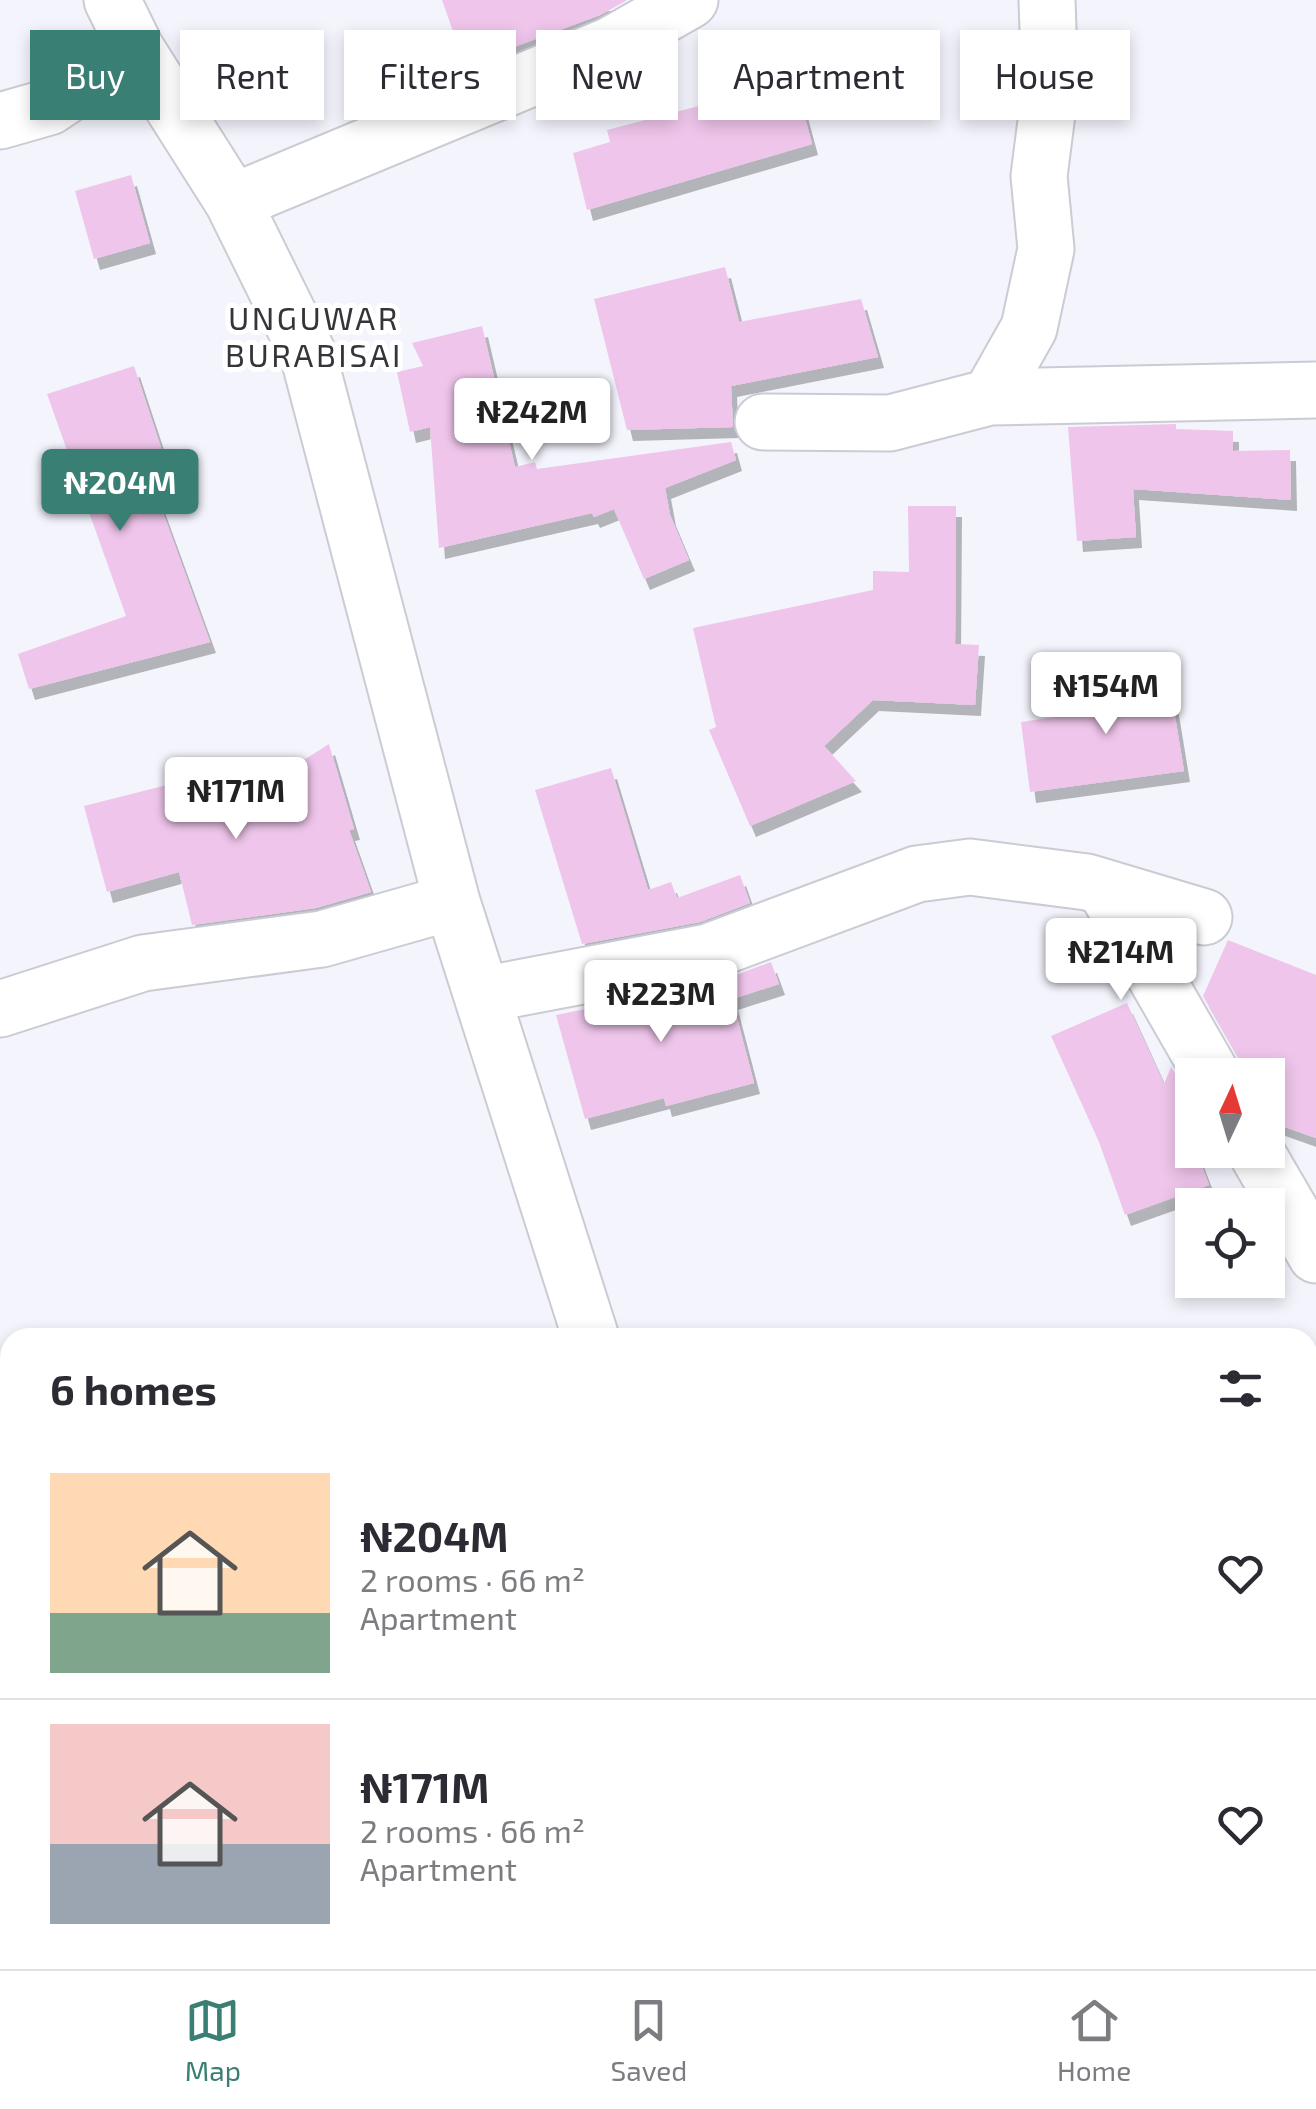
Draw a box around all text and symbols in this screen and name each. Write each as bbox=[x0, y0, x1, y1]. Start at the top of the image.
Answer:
chip: Buy bbox=[30, 30, 160, 120]
chip: Rent bbox=[180, 30, 324, 120]
chip: Filters bbox=[344, 30, 516, 120]
chip: New bbox=[536, 30, 678, 120]
chip: Apartment bbox=[698, 30, 940, 120]
chip: House bbox=[960, 30, 1130, 120]
district label: UNGUWAR BURABISAI bbox=[225, 298, 403, 373]
pin: ₦242M bbox=[462, 378, 602, 463]
text: ₦242M bbox=[476, 391, 588, 429]
pin: ₦204M bbox=[50, 449, 190, 534]
text: ₦204M bbox=[63, 462, 177, 500]
pin: ₦154M bbox=[1036, 652, 1176, 737]
text: ₦154M bbox=[1053, 665, 1159, 703]
pin: ₦171M bbox=[166, 757, 306, 842]
text: ₦171M bbox=[187, 770, 285, 808]
pin: ₦214M bbox=[1051, 918, 1191, 1003]
text: ₦214M bbox=[1068, 931, 1174, 969]
pin: ₦223M bbox=[591, 960, 731, 1045]
text: ₦223M bbox=[606, 973, 716, 1011]
north arrow bbox=[1175, 1058, 1285, 1168]
map controls bbox=[1175, 1058, 1285, 1298]
button: locate bbox=[1175, 1188, 1285, 1298]
icon: filters bbox=[1213, 1361, 1268, 1416]
text: 6 homes bbox=[50, 1363, 217, 1413]
text: ₦204M bbox=[360, 1510, 509, 1560]
icon: home bbox=[130, 1513, 250, 1633]
icon: heart bbox=[1213, 1546, 1268, 1601]
text: 2 rooms · 66 m² bbox=[360, 1560, 585, 1598]
text: Apartment bbox=[360, 1598, 517, 1636]
text: ₦171M bbox=[360, 1761, 489, 1811]
icon: home bbox=[130, 1764, 250, 1884]
icon: heart bbox=[1213, 1797, 1268, 1852]
text: 2 rooms · 66 m² bbox=[360, 1811, 585, 1849]
text: Apartment bbox=[360, 1849, 517, 1887]
tab: Map bbox=[185, 1993, 241, 2087]
tab: Saved bbox=[611, 1993, 687, 2087]
tab: Home bbox=[1057, 1993, 1131, 2087]

